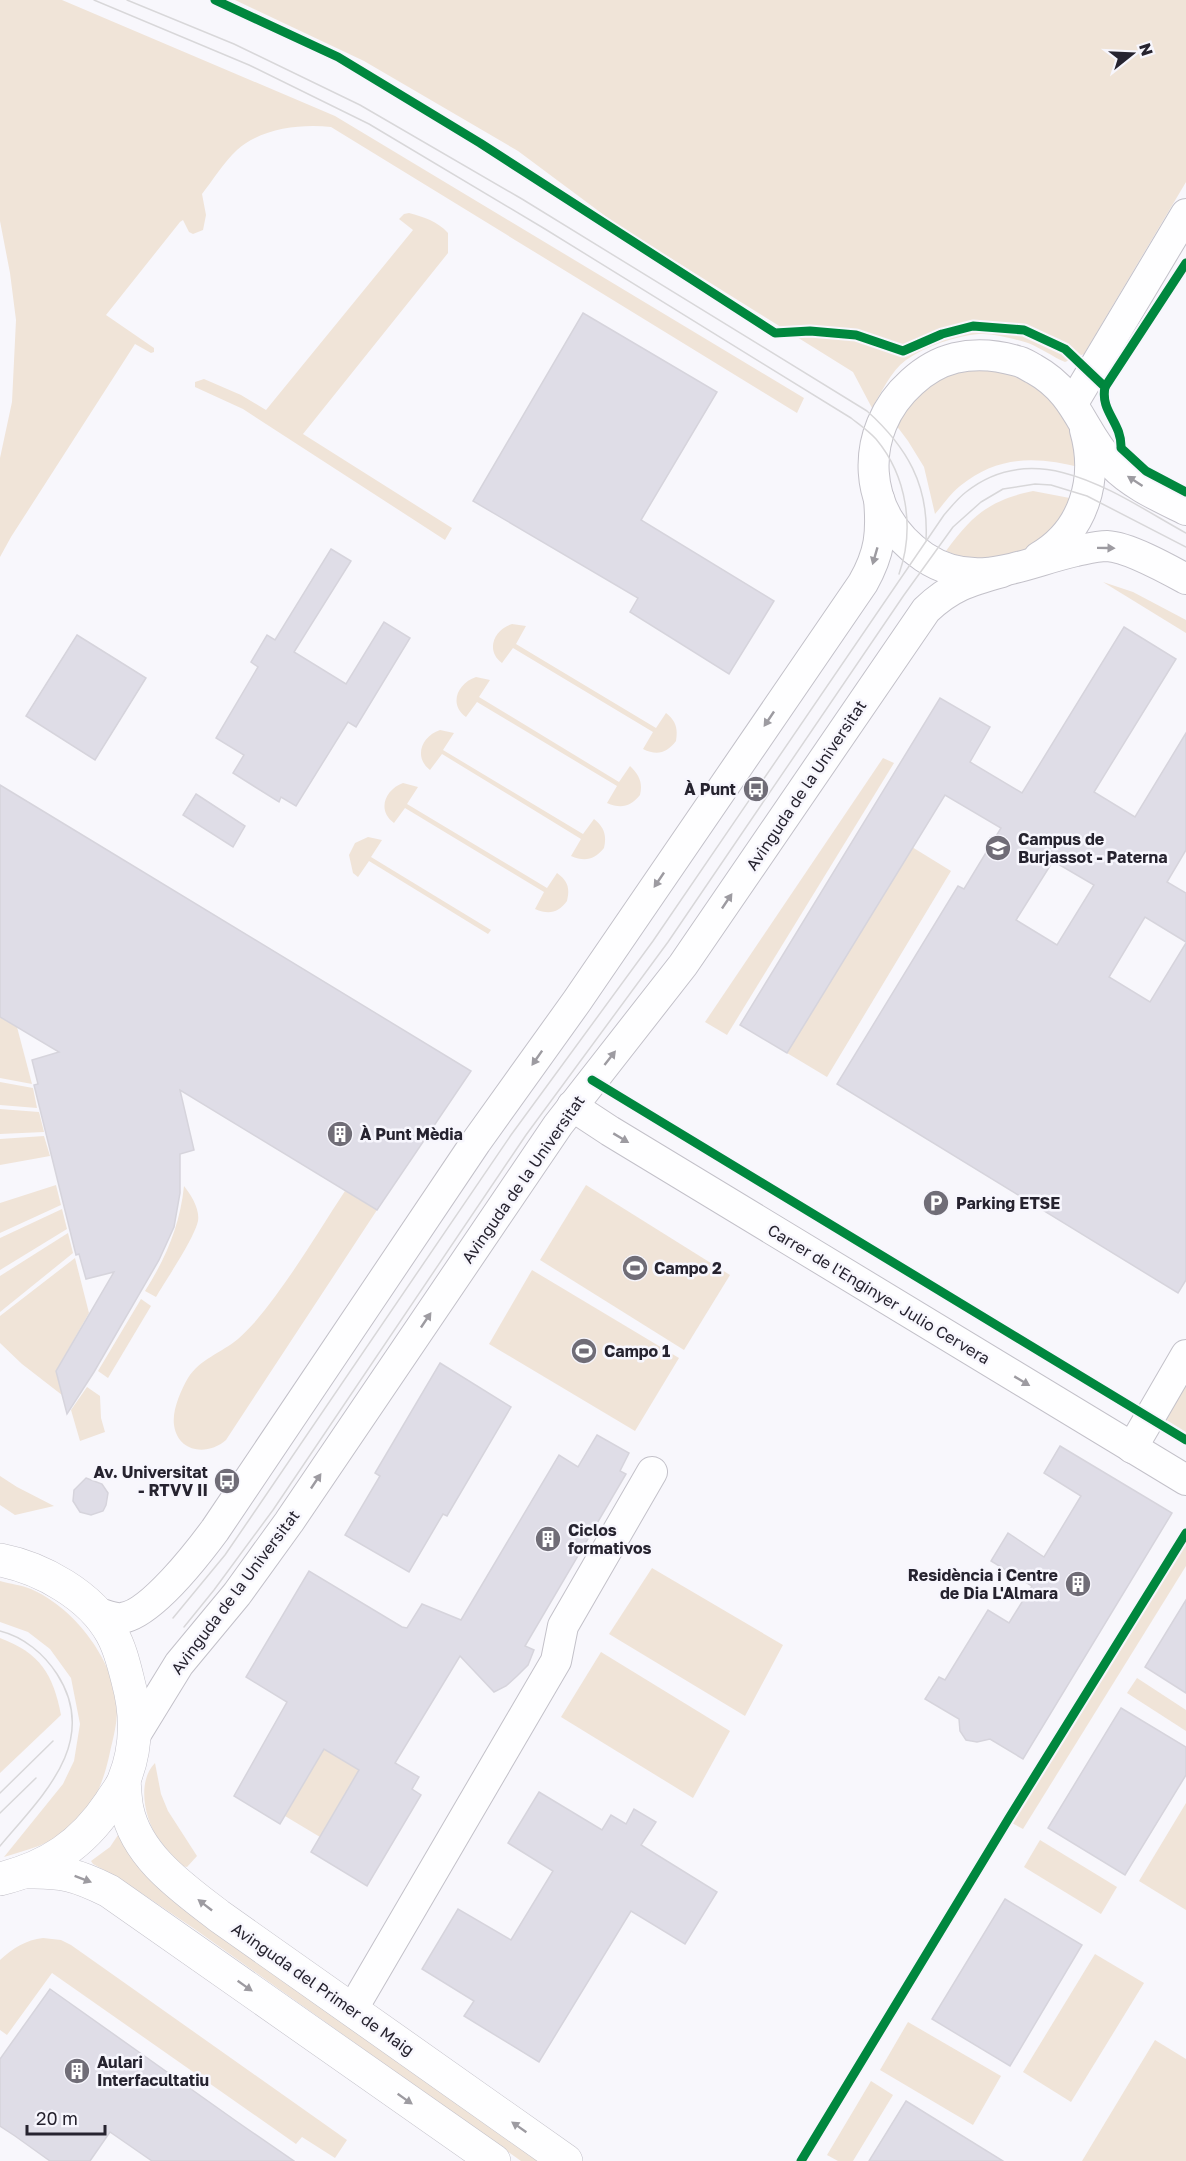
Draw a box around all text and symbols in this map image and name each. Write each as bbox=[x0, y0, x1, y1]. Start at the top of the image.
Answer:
north arrow bbox=[1102, 24, 1162, 84]
text: N bbox=[1135, 40, 1158, 58]
one-way arrow bbox=[1128, 475, 1144, 487]
one-way arrow bbox=[1097, 543, 1116, 552]
one-way arrow bbox=[870, 547, 879, 565]
street label: Avinguda de la Universitat bbox=[742, 696, 870, 874]
one-way arrow bbox=[763, 711, 775, 727]
bus stop icon: À Punt bbox=[741, 774, 771, 804]
place label: À Punt bbox=[684, 779, 736, 799]
place label: Campus de Burjassot - Paterna bbox=[1018, 829, 1167, 867]
school or university icon: Campus de Burjassot - Paterna bbox=[983, 833, 1013, 863]
one-way arrow bbox=[653, 872, 665, 888]
one-way arrow bbox=[721, 894, 733, 910]
one-way arrow bbox=[531, 1050, 543, 1066]
one-way arrow bbox=[604, 1050, 616, 1065]
street label: Avinguda de la Universitat bbox=[457, 1091, 589, 1267]
building icon: À Punt Mèdia bbox=[325, 1119, 355, 1149]
place label: À Punt Mèdia bbox=[360, 1124, 463, 1144]
one-way arrow bbox=[613, 1133, 629, 1144]
parking icon: Parking ETSE bbox=[921, 1188, 951, 1218]
place label: Parking ETSE bbox=[956, 1193, 1060, 1213]
street label: Carrer de l'Enginyer Julio Cervera bbox=[764, 1220, 994, 1368]
sports icon: Campo 2 bbox=[620, 1253, 650, 1283]
place label: Campo 2 bbox=[654, 1258, 722, 1278]
one-way arrow bbox=[420, 1312, 431, 1328]
sports icon: Campo 1 bbox=[569, 1336, 599, 1366]
place label: Campo 1 bbox=[604, 1341, 670, 1361]
one-way arrow bbox=[1014, 1375, 1030, 1386]
place label: Av. Universitat - RTVV II bbox=[93, 1462, 208, 1500]
bus stop icon: Av. Universitat - RTVV II bbox=[212, 1466, 242, 1496]
one-way arrow bbox=[310, 1474, 322, 1490]
street label: Avinguda de la Universitat bbox=[167, 1506, 303, 1678]
place label: Ciclos formativos bbox=[568, 1520, 652, 1558]
building icon: Ciclos formativos bbox=[533, 1524, 563, 1554]
place label: Residència i Centre de Dia L'Almara bbox=[908, 1565, 1058, 1603]
building icon: Residència i Centre de Dia L'Almara bbox=[1063, 1569, 1093, 1599]
one-way arrow bbox=[74, 1875, 92, 1884]
one-way arrow bbox=[198, 1900, 213, 1912]
street label: Avinguda del Primer de Maig bbox=[228, 1918, 418, 2060]
one-way arrow bbox=[237, 1980, 253, 1992]
place label: Aulari Interfacultatiu bbox=[97, 2052, 209, 2090]
building icon: Aulari Interfacultatiu bbox=[62, 2056, 92, 2086]
one-way arrow bbox=[397, 2092, 412, 2104]
scale bar bbox=[27, 2098, 105, 2136]
text: 20 m bbox=[36, 2107, 78, 2129]
one-way arrow bbox=[511, 2121, 527, 2133]

